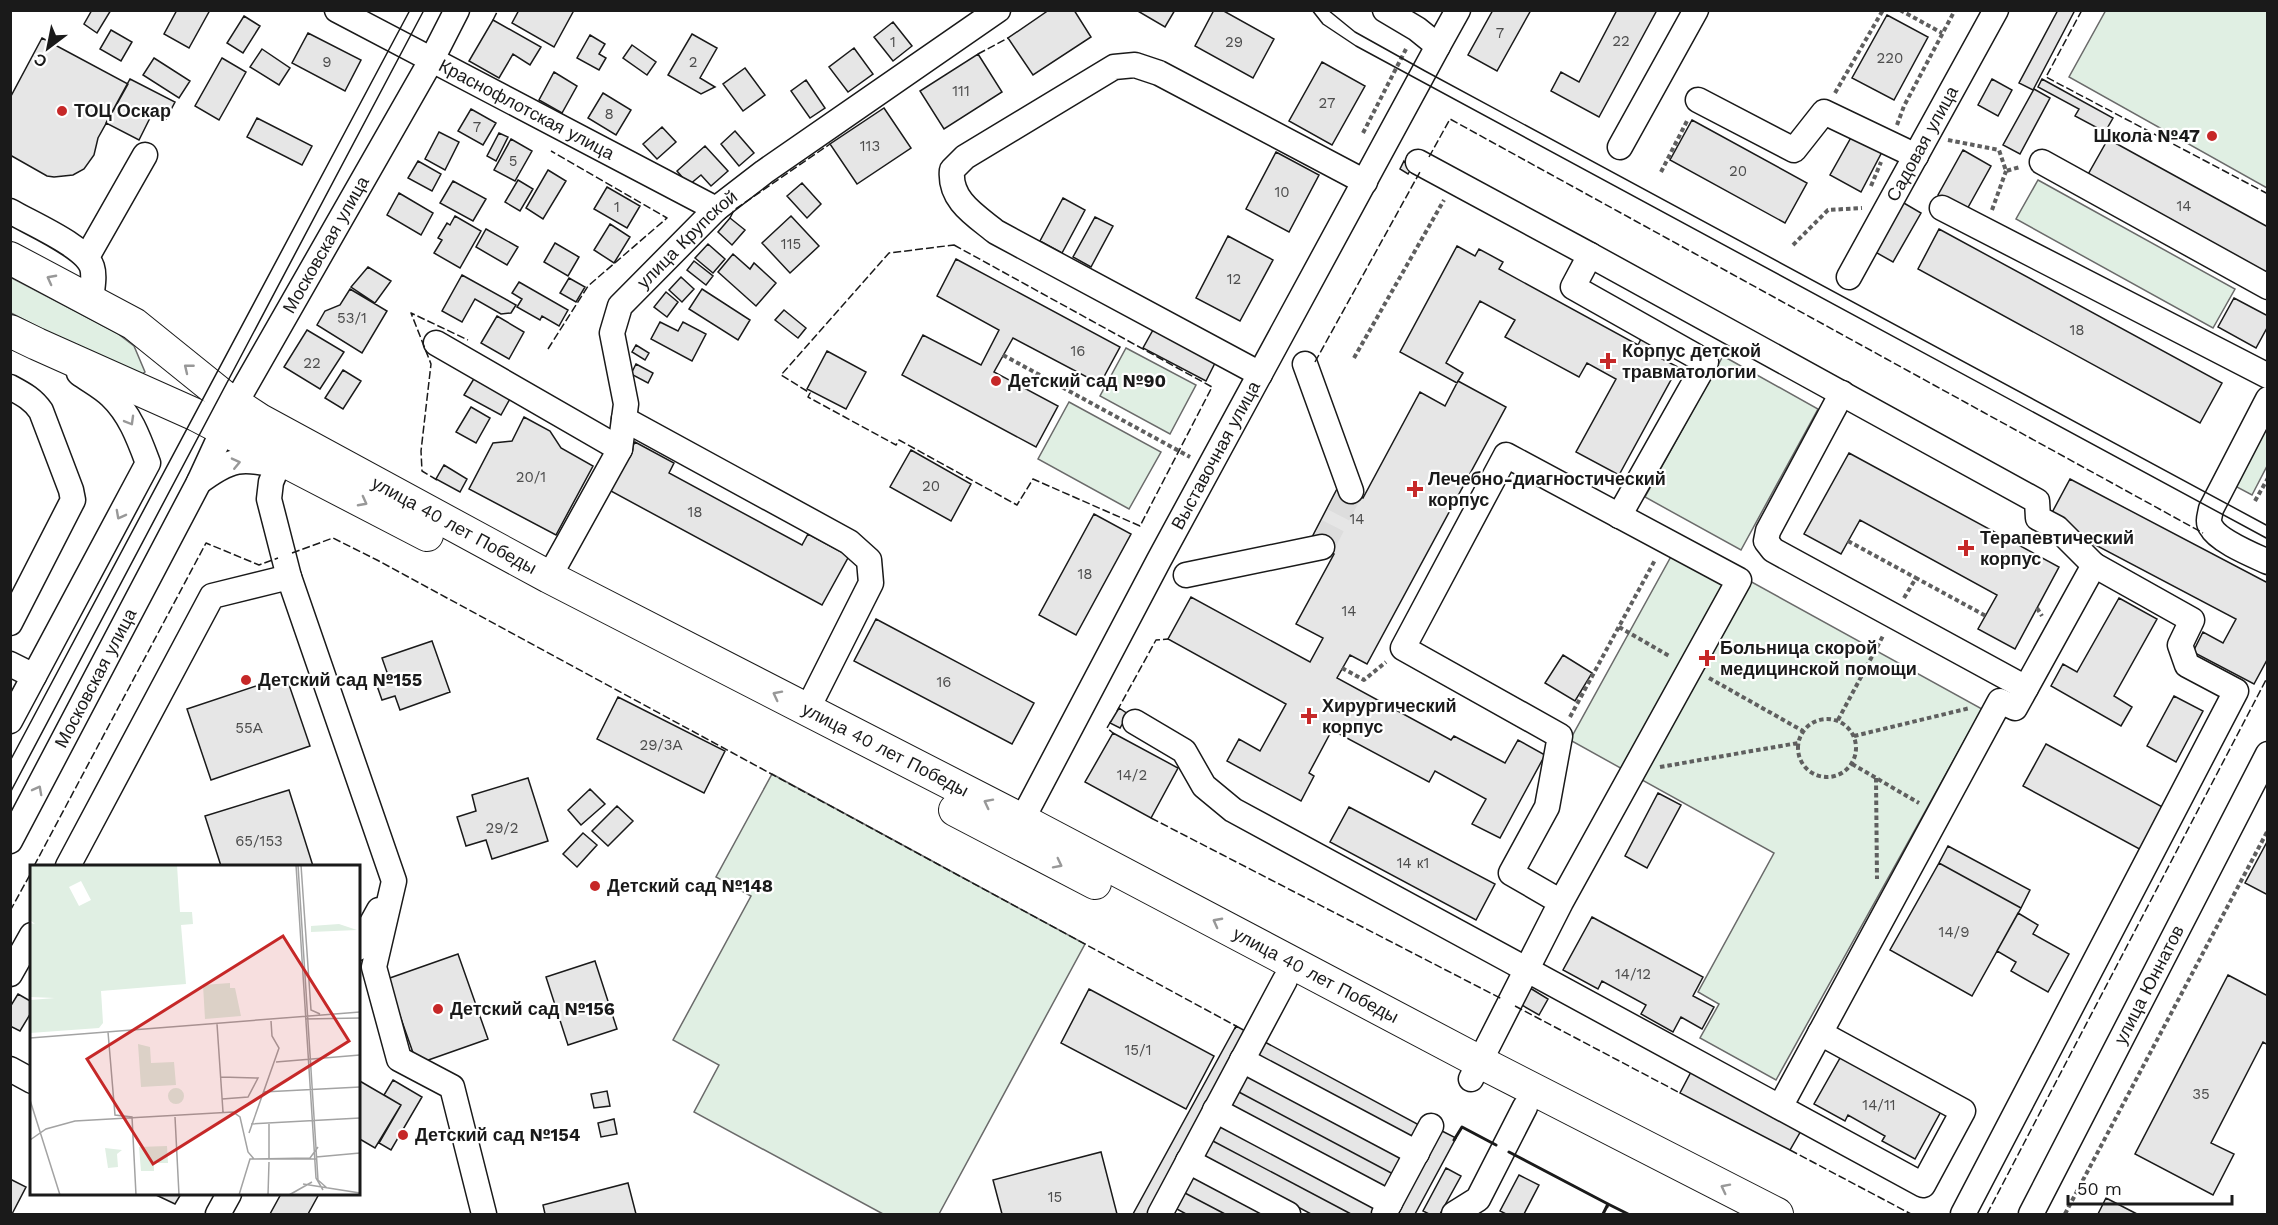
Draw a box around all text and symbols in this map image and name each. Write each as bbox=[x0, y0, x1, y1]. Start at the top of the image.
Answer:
north arrow bbox=[18, 18, 78, 78]
house number: 7 bbox=[1496, 24, 1504, 42]
house number: 22 bbox=[1612, 32, 1630, 50]
house number: 1 bbox=[890, 33, 896, 51]
house number: 29 bbox=[1225, 33, 1243, 51]
text: С bbox=[30, 49, 50, 71]
house number: 220 bbox=[1877, 49, 1903, 67]
house number: 9 bbox=[322, 53, 332, 71]
house number: 2 bbox=[689, 53, 697, 71]
street label: Краснофлотская улица bbox=[435, 54, 619, 164]
street label: Садовая улица bbox=[1882, 81, 1963, 205]
house number: 111 bbox=[952, 82, 970, 100]
house number: 27 bbox=[1319, 94, 1335, 112]
place label: ТОЦ Оскар bbox=[74, 100, 171, 121]
marker: ТОЦ Оскар bbox=[55, 104, 69, 118]
house number: 8 bbox=[604, 105, 614, 123]
house number: 7 bbox=[473, 118, 481, 136]
place label: Школа №47 bbox=[2093, 125, 2200, 146]
marker: Школа №47 bbox=[2205, 129, 2219, 143]
house number: 113 bbox=[860, 137, 880, 155]
house number: 5 bbox=[509, 152, 517, 170]
house number: 20 bbox=[1729, 162, 1747, 180]
street label: Московская улица bbox=[278, 171, 373, 317]
house number: 10 bbox=[1274, 183, 1290, 201]
street label: улица Крупской bbox=[632, 186, 741, 293]
house number: 14 bbox=[2176, 197, 2192, 215]
house number: 1 bbox=[614, 198, 620, 216]
house number: 115 bbox=[781, 235, 801, 253]
house number: 12 bbox=[1227, 270, 1241, 288]
one-way arrow bbox=[47, 275, 57, 286]
house number: 53/1 bbox=[337, 309, 367, 327]
house number: 18 bbox=[2069, 321, 2085, 339]
place label: Корпус детской травматологии bbox=[1622, 340, 1761, 382]
house number: 16 bbox=[1071, 342, 1085, 360]
marker: Корпус детской травматологии bbox=[1599, 352, 1617, 370]
house number: 22 bbox=[303, 354, 321, 372]
one-way arrow bbox=[184, 364, 195, 375]
place label: Детский сад №90 bbox=[1008, 370, 1166, 391]
marker: Детский сад №90 bbox=[989, 374, 1003, 388]
street label: Выставочная улица bbox=[1167, 376, 1265, 533]
one-way arrow bbox=[122, 415, 134, 425]
one-way arrow bbox=[231, 457, 241, 470]
house number: 20/1 bbox=[516, 468, 546, 486]
place label: Лечебно-диагностический корпус bbox=[1428, 468, 1666, 510]
street label: улица 40 лет Победы bbox=[368, 472, 540, 578]
house number: 20 bbox=[922, 477, 940, 495]
marker: Лечебно-диагностический корпус bbox=[1406, 480, 1424, 498]
one-way arrow bbox=[357, 495, 368, 506]
house number: 18 bbox=[687, 503, 703, 521]
one-way arrow bbox=[116, 509, 127, 519]
house number: 14 bbox=[1349, 510, 1365, 528]
place label: Терапевтический корпус bbox=[1980, 527, 2134, 569]
marker: Терапевтический корпус bbox=[1957, 539, 1975, 557]
house number: 18 bbox=[1077, 565, 1093, 583]
house number: 14 bbox=[1341, 602, 1357, 620]
street label: Московская улица bbox=[50, 604, 141, 751]
place label: Больница скорой медицинской помощи bbox=[1720, 637, 1917, 679]
marker: Больница скорой медицинской помощи bbox=[1698, 649, 1716, 667]
place label: Детский сад №155 bbox=[258, 669, 422, 690]
marker: Детский сад №155 bbox=[239, 673, 253, 687]
house number: 16 bbox=[937, 673, 951, 691]
one-way arrow bbox=[773, 691, 784, 702]
place label: Хирургический корпус bbox=[1322, 695, 1457, 737]
street label: улица 40 лет Победы bbox=[799, 698, 972, 801]
marker: Хирургический корпус bbox=[1300, 707, 1318, 725]
house number: 55А bbox=[235, 719, 263, 737]
house number: 29/3А bbox=[639, 736, 683, 754]
house number: 14/2 bbox=[1117, 766, 1147, 784]
one-way arrow bbox=[31, 785, 42, 796]
one-way arrow bbox=[984, 799, 995, 810]
house number: 29/2 bbox=[485, 819, 519, 837]
house number: 65/153 bbox=[235, 832, 283, 850]
house number: 14 к1 bbox=[1397, 854, 1429, 872]
one-way arrow bbox=[1051, 857, 1062, 868]
inset map bbox=[30, 865, 360, 1195]
place label: Детский сад №148 bbox=[607, 875, 773, 896]
marker: Детский сад №148 bbox=[588, 879, 602, 893]
one-way arrow bbox=[1213, 918, 1223, 929]
street label: улица Юннатов bbox=[2109, 921, 2188, 1047]
street label: улица 40 лет Победы bbox=[1230, 922, 1403, 1027]
house number: 14/9 bbox=[1939, 923, 1969, 941]
house number: 14/12 bbox=[1615, 965, 1651, 983]
place label: Детский сад №156 bbox=[450, 998, 615, 1019]
marker: Детский сад №156 bbox=[431, 1002, 445, 1016]
house number: 15/1 bbox=[1125, 1041, 1152, 1059]
house number: 35 bbox=[2192, 1085, 2210, 1103]
house number: 14/11 bbox=[1862, 1096, 1896, 1114]
place label: Детский сад №154 bbox=[415, 1124, 581, 1145]
marker: Детский сад №154 bbox=[396, 1128, 410, 1142]
scale bar bbox=[2068, 1168, 2232, 1206]
text: 50 m bbox=[2077, 1178, 2122, 1199]
one-way arrow bbox=[1720, 1184, 1731, 1195]
house number: 15 bbox=[1048, 1188, 1062, 1206]

